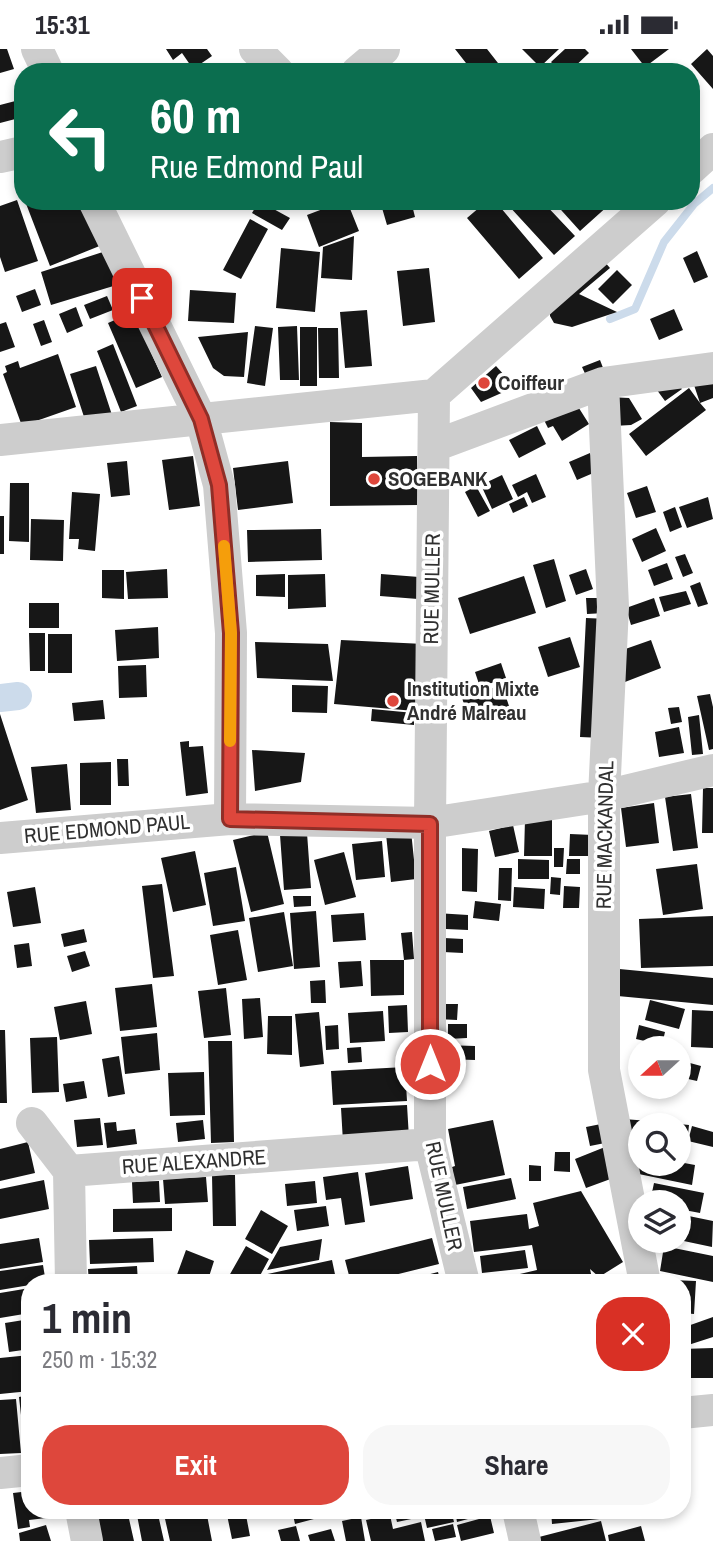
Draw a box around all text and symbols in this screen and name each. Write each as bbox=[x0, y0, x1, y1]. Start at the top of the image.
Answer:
text: 15:31 bbox=[35, 7, 90, 42]
text: 60 m bbox=[150, 82, 242, 148]
icon: left bbox=[35, 91, 126, 182]
text: Rue Edmond Paul bbox=[150, 145, 363, 188]
pin bbox=[112, 268, 172, 328]
icon: arrive bbox=[123, 279, 161, 317]
place label: Coiffeur bbox=[498, 368, 564, 397]
marker: Coiffeur bbox=[476, 375, 492, 391]
place label: SOGEBANK bbox=[388, 464, 488, 493]
marker: SOGEBANK bbox=[366, 471, 382, 487]
street label: RUE MULLER bbox=[416, 533, 447, 645]
place label: Institution Mixte André Malreau bbox=[407, 674, 539, 727]
marker: Institution Mixte André Malreau bbox=[385, 693, 401, 709]
street label: RUE MACKANDAL bbox=[589, 760, 620, 909]
street label: RUE EDMOND PAUL bbox=[23, 807, 191, 850]
position arrow bbox=[393, 1027, 467, 1101]
north arrow bbox=[628, 1036, 691, 1099]
map controls bbox=[628, 1036, 691, 1253]
button: search bbox=[628, 1113, 691, 1176]
street label: RUE MULLER bbox=[419, 1139, 470, 1253]
street label: RUE ALEXANDRE bbox=[121, 1142, 267, 1181]
button: layers bbox=[628, 1190, 691, 1253]
text: 1 min bbox=[42, 1290, 132, 1346]
button: close bbox=[596, 1297, 670, 1371]
text: 250 m · 15:32 bbox=[42, 1344, 157, 1375]
button: Exit bbox=[42, 1425, 349, 1505]
button: Share bbox=[363, 1425, 670, 1505]

